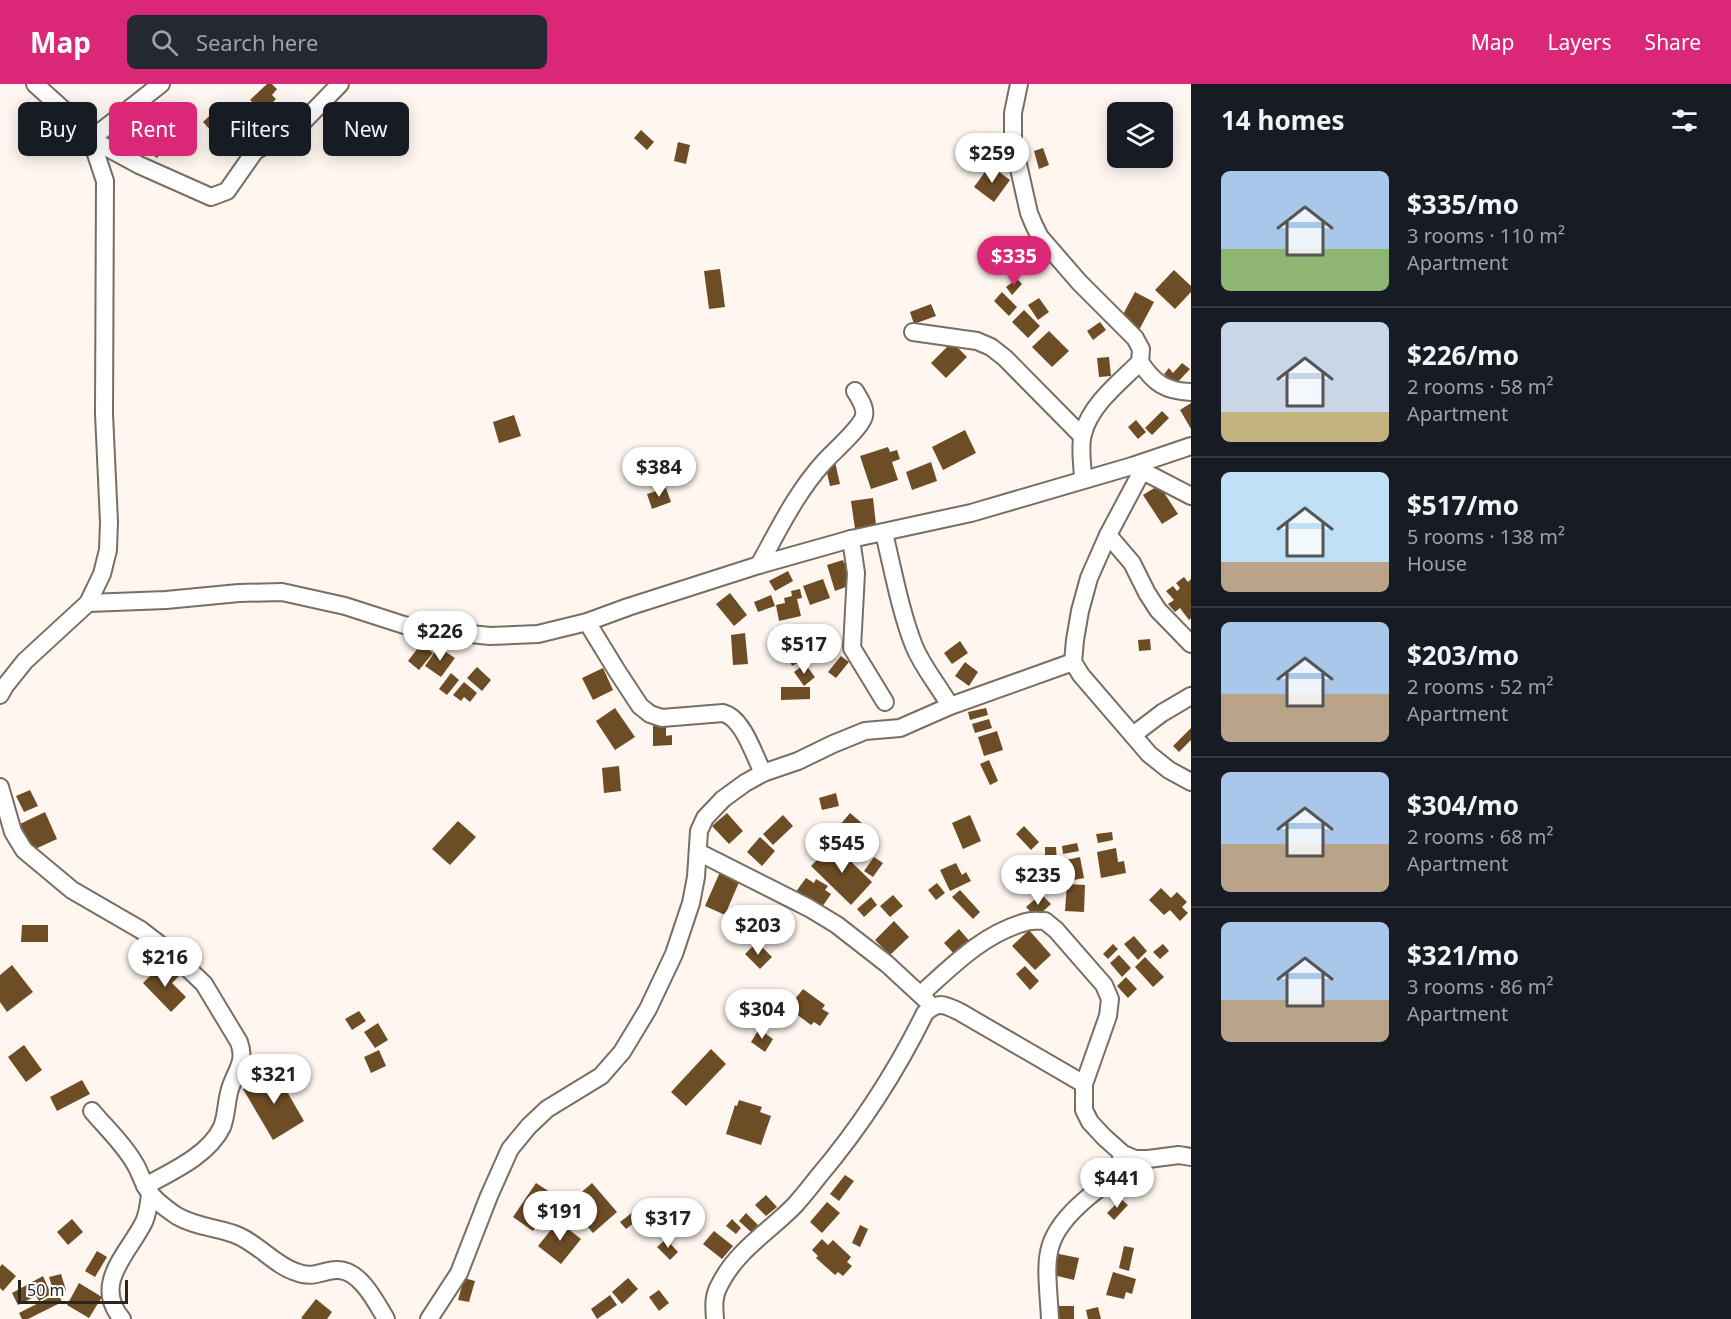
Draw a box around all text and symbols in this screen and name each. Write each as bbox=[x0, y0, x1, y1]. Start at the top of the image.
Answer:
search box bbox=[127, 15, 547, 69]
text: Map bbox=[30, 23, 91, 61]
icon: search bbox=[148, 26, 181, 59]
text: Search here bbox=[196, 27, 318, 57]
text: Map bbox=[1471, 28, 1515, 56]
text: Layers bbox=[1548, 28, 1612, 56]
text: Share bbox=[1645, 28, 1701, 56]
chip: Buy bbox=[18, 102, 97, 156]
chip: Rent bbox=[109, 102, 197, 156]
chip: Filters bbox=[209, 102, 311, 156]
chip: New bbox=[323, 102, 409, 156]
map controls bbox=[1107, 102, 1173, 168]
button: layers bbox=[1107, 102, 1173, 168]
text: 14 homes bbox=[1221, 102, 1345, 138]
icon: filters bbox=[1668, 104, 1701, 137]
pin: $259 bbox=[956, 133, 1028, 184]
text: $259 bbox=[969, 139, 1015, 166]
text: $335/mo bbox=[1407, 186, 1519, 222]
icon: home bbox=[1269, 195, 1341, 267]
text: 3 rooms · 110 m² bbox=[1407, 222, 1565, 249]
pin: $335 bbox=[978, 236, 1050, 287]
text: $335 bbox=[991, 242, 1037, 269]
text: Apartment bbox=[1407, 249, 1508, 276]
text: $226/mo bbox=[1407, 337, 1519, 373]
icon: home bbox=[1269, 346, 1341, 418]
text: 2 rooms · 58 m² bbox=[1407, 373, 1554, 400]
text: Apartment bbox=[1407, 400, 1508, 427]
pin: $384 bbox=[623, 447, 695, 498]
text: $384 bbox=[636, 453, 682, 480]
text: $517/mo bbox=[1407, 487, 1519, 523]
icon: home bbox=[1269, 496, 1341, 568]
text: 5 rooms · 138 m² bbox=[1407, 523, 1565, 550]
text: House bbox=[1407, 550, 1467, 577]
pin: $226 bbox=[404, 611, 476, 662]
text: $226 bbox=[417, 617, 463, 644]
pin: $517 bbox=[768, 624, 840, 675]
text: $517 bbox=[781, 630, 827, 657]
text: $203/mo bbox=[1407, 637, 1519, 673]
icon: home bbox=[1269, 646, 1341, 718]
text: 2 rooms · 52 m² bbox=[1407, 673, 1554, 700]
text: Apartment bbox=[1407, 700, 1508, 727]
text: $304/mo bbox=[1407, 787, 1519, 823]
icon: home bbox=[1269, 796, 1341, 868]
pin: $545 bbox=[806, 823, 878, 874]
text: 2 rooms · 68 m² bbox=[1407, 823, 1554, 850]
text: $545 bbox=[819, 829, 865, 856]
text: Apartment bbox=[1407, 850, 1508, 877]
pin: $235 bbox=[1002, 855, 1074, 906]
text: $235 bbox=[1015, 861, 1061, 888]
pin: $203 bbox=[722, 905, 794, 956]
text: $203 bbox=[735, 911, 781, 938]
pin: $216 bbox=[129, 937, 201, 988]
text: $321/mo bbox=[1407, 937, 1519, 973]
text: $216 bbox=[142, 943, 188, 970]
icon: home bbox=[1269, 946, 1341, 1018]
text: 3 rooms · 86 m² bbox=[1407, 973, 1554, 1000]
pin: $304 bbox=[726, 989, 798, 1040]
text: $304 bbox=[739, 995, 785, 1022]
text: Apartment bbox=[1407, 1000, 1508, 1027]
pin: $321 bbox=[238, 1054, 310, 1105]
text: $321 bbox=[251, 1060, 297, 1087]
pin: $441 bbox=[1081, 1158, 1153, 1209]
text: $441 bbox=[1094, 1164, 1140, 1191]
pin: $191 bbox=[524, 1191, 596, 1242]
text: $191 bbox=[537, 1197, 583, 1224]
pin: $317 bbox=[632, 1198, 704, 1249]
text: $317 bbox=[645, 1204, 691, 1231]
scale bar bbox=[18, 1277, 128, 1304]
text: 50 m bbox=[27, 1279, 64, 1301]

